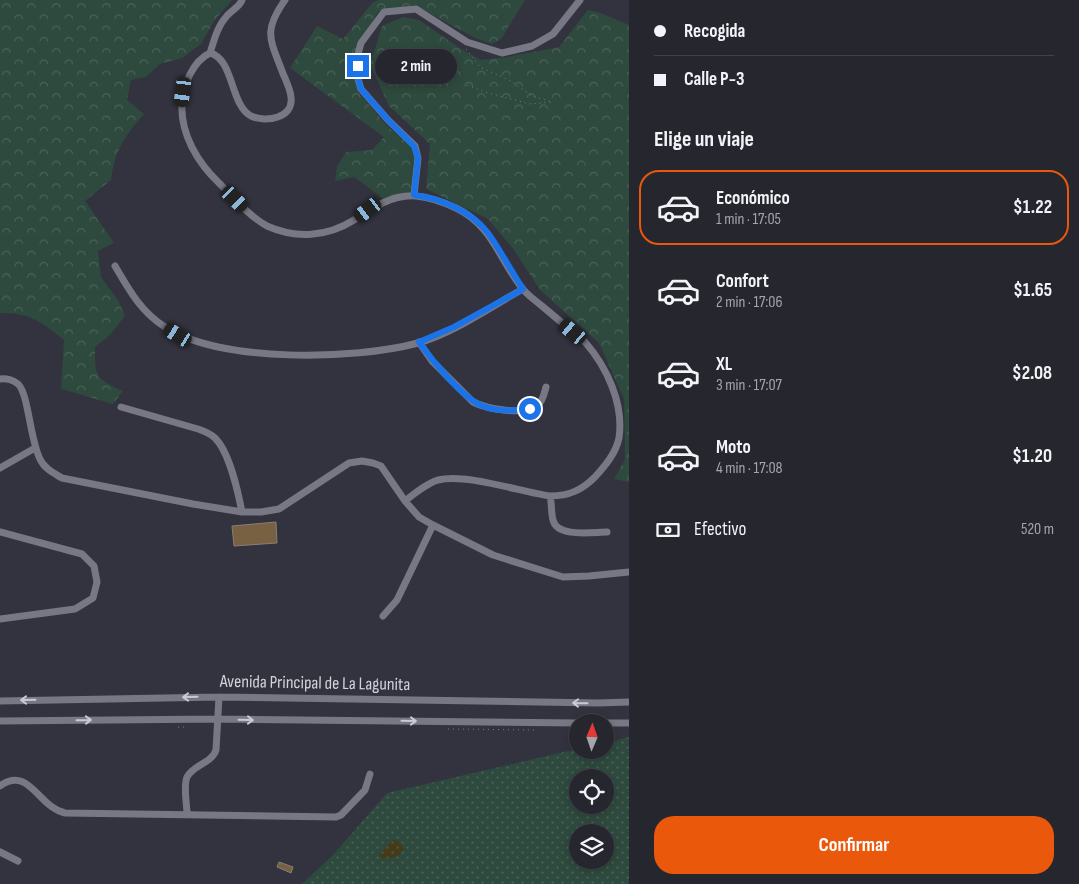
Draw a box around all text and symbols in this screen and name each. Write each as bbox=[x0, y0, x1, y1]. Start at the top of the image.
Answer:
text: Recogida bbox=[684, 20, 745, 43]
callout: 2 min bbox=[376, 48, 458, 84]
route end bbox=[347, 55, 369, 77]
text: 2 min bbox=[401, 57, 431, 76]
text: Calle P-3 bbox=[684, 68, 745, 91]
car bbox=[173, 76, 192, 108]
text: Elige un viaje bbox=[654, 126, 754, 153]
car bbox=[219, 183, 250, 215]
icon: car bbox=[656, 185, 701, 230]
text: Económico bbox=[716, 187, 790, 210]
car bbox=[351, 195, 384, 225]
text: $1.22 bbox=[1013, 196, 1052, 219]
text: 1 min · 17:05 bbox=[716, 210, 781, 229]
icon: car bbox=[656, 268, 701, 313]
text: Confort bbox=[716, 270, 769, 293]
text: $1.65 bbox=[1013, 279, 1052, 302]
text: 2 min · 17:06 bbox=[716, 293, 783, 312]
car bbox=[556, 317, 589, 347]
car bbox=[161, 321, 194, 349]
icon: car bbox=[656, 351, 701, 396]
text: XL bbox=[716, 353, 732, 376]
text: $2.08 bbox=[1012, 362, 1052, 385]
text: 3 min · 17:07 bbox=[716, 376, 782, 395]
route start bbox=[519, 398, 541, 420]
icon: car bbox=[656, 434, 701, 479]
text: Moto bbox=[716, 436, 751, 459]
text: $1.20 bbox=[1012, 445, 1052, 468]
text: 4 min · 17:08 bbox=[716, 459, 783, 478]
icon: cash bbox=[654, 516, 682, 544]
text: Efectivo bbox=[694, 518, 746, 541]
text: 520 m bbox=[1021, 520, 1054, 539]
street label: Avenida Principal de La Lagunita bbox=[219, 671, 411, 695]
one-way arrow bbox=[183, 693, 199, 702]
one-way arrow bbox=[20, 695, 36, 705]
one-way arrow bbox=[573, 698, 589, 708]
north arrow bbox=[569, 714, 614, 759]
map controls bbox=[569, 714, 614, 869]
one-way arrow bbox=[75, 715, 91, 725]
one-way arrow bbox=[238, 715, 254, 725]
one-way arrow bbox=[400, 717, 416, 726]
button: locate bbox=[569, 769, 614, 814]
button: Confirmar bbox=[654, 816, 1054, 874]
button: layers bbox=[569, 824, 614, 869]

